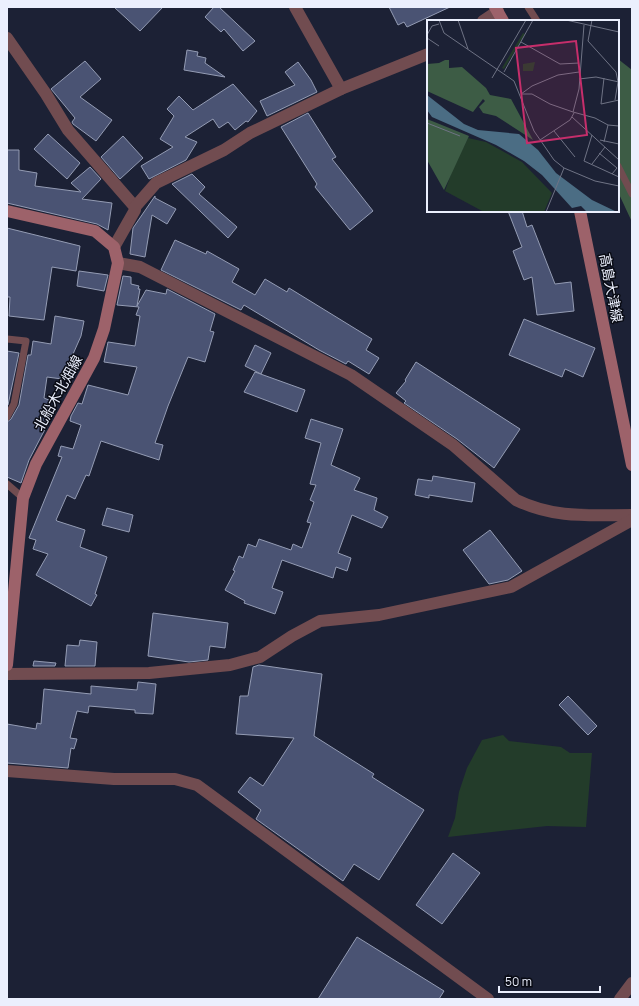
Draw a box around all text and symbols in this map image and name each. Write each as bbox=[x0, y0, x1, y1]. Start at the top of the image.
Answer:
inset map bbox=[427, 20, 619, 212]
street label: 高島大津線 bbox=[595, 252, 627, 324]
street label: 北船木北畑線 bbox=[29, 351, 86, 434]
scale bar bbox=[499, 968, 600, 994]
text: 50 m bbox=[505, 973, 532, 990]

